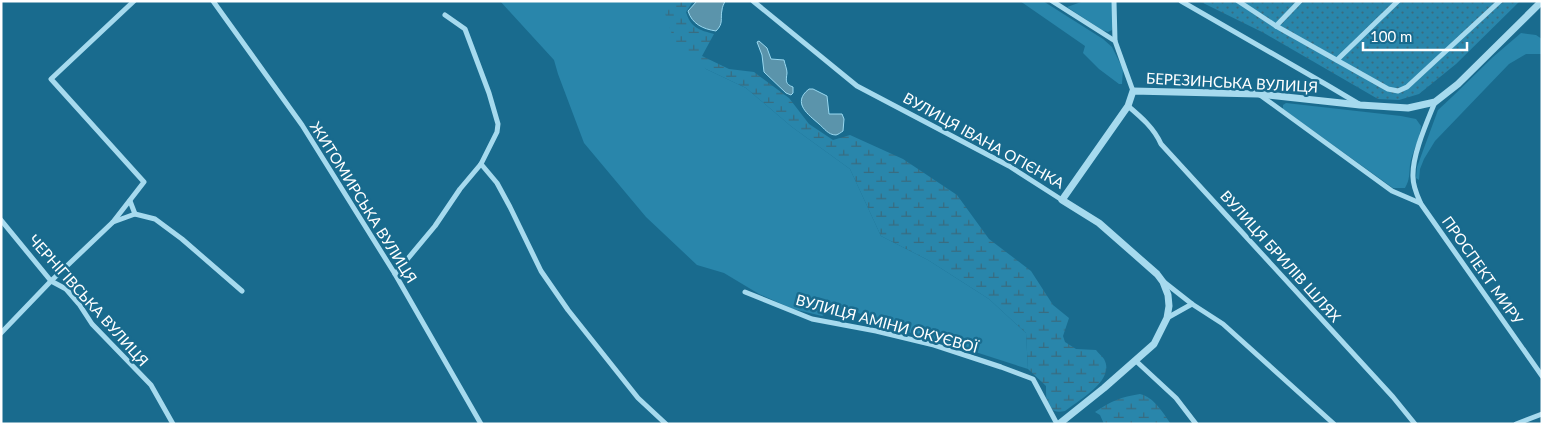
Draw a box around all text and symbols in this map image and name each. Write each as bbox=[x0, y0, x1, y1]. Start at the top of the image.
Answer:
scale bar bbox=[1363, 20, 1467, 52]
text: 100 m bbox=[1370, 27, 1412, 45]
street label: БЕРЕЗИНСЬКА ВУЛИЦЯ bbox=[1145, 69, 1319, 95]
street label: ВУЛИЦЯ ІВАНА ОГІЄНКА bbox=[900, 88, 1068, 192]
street label: ЖИТОМИРСЬКА ВУЛИЦЯ bbox=[307, 118, 421, 286]
street label: ВУЛИЦЯ БРИЛІВ ШЛЯХ bbox=[1217, 186, 1345, 326]
street label: ПРОСПЕКТ МИРУ bbox=[1439, 212, 1528, 328]
street label: ЧЕРНІГІВСЬКА ВУЛИЦЯ bbox=[25, 231, 153, 369]
street label: ВУЛИЦЯ АМІНИ ОКУЄВОЇ bbox=[794, 290, 981, 356]

